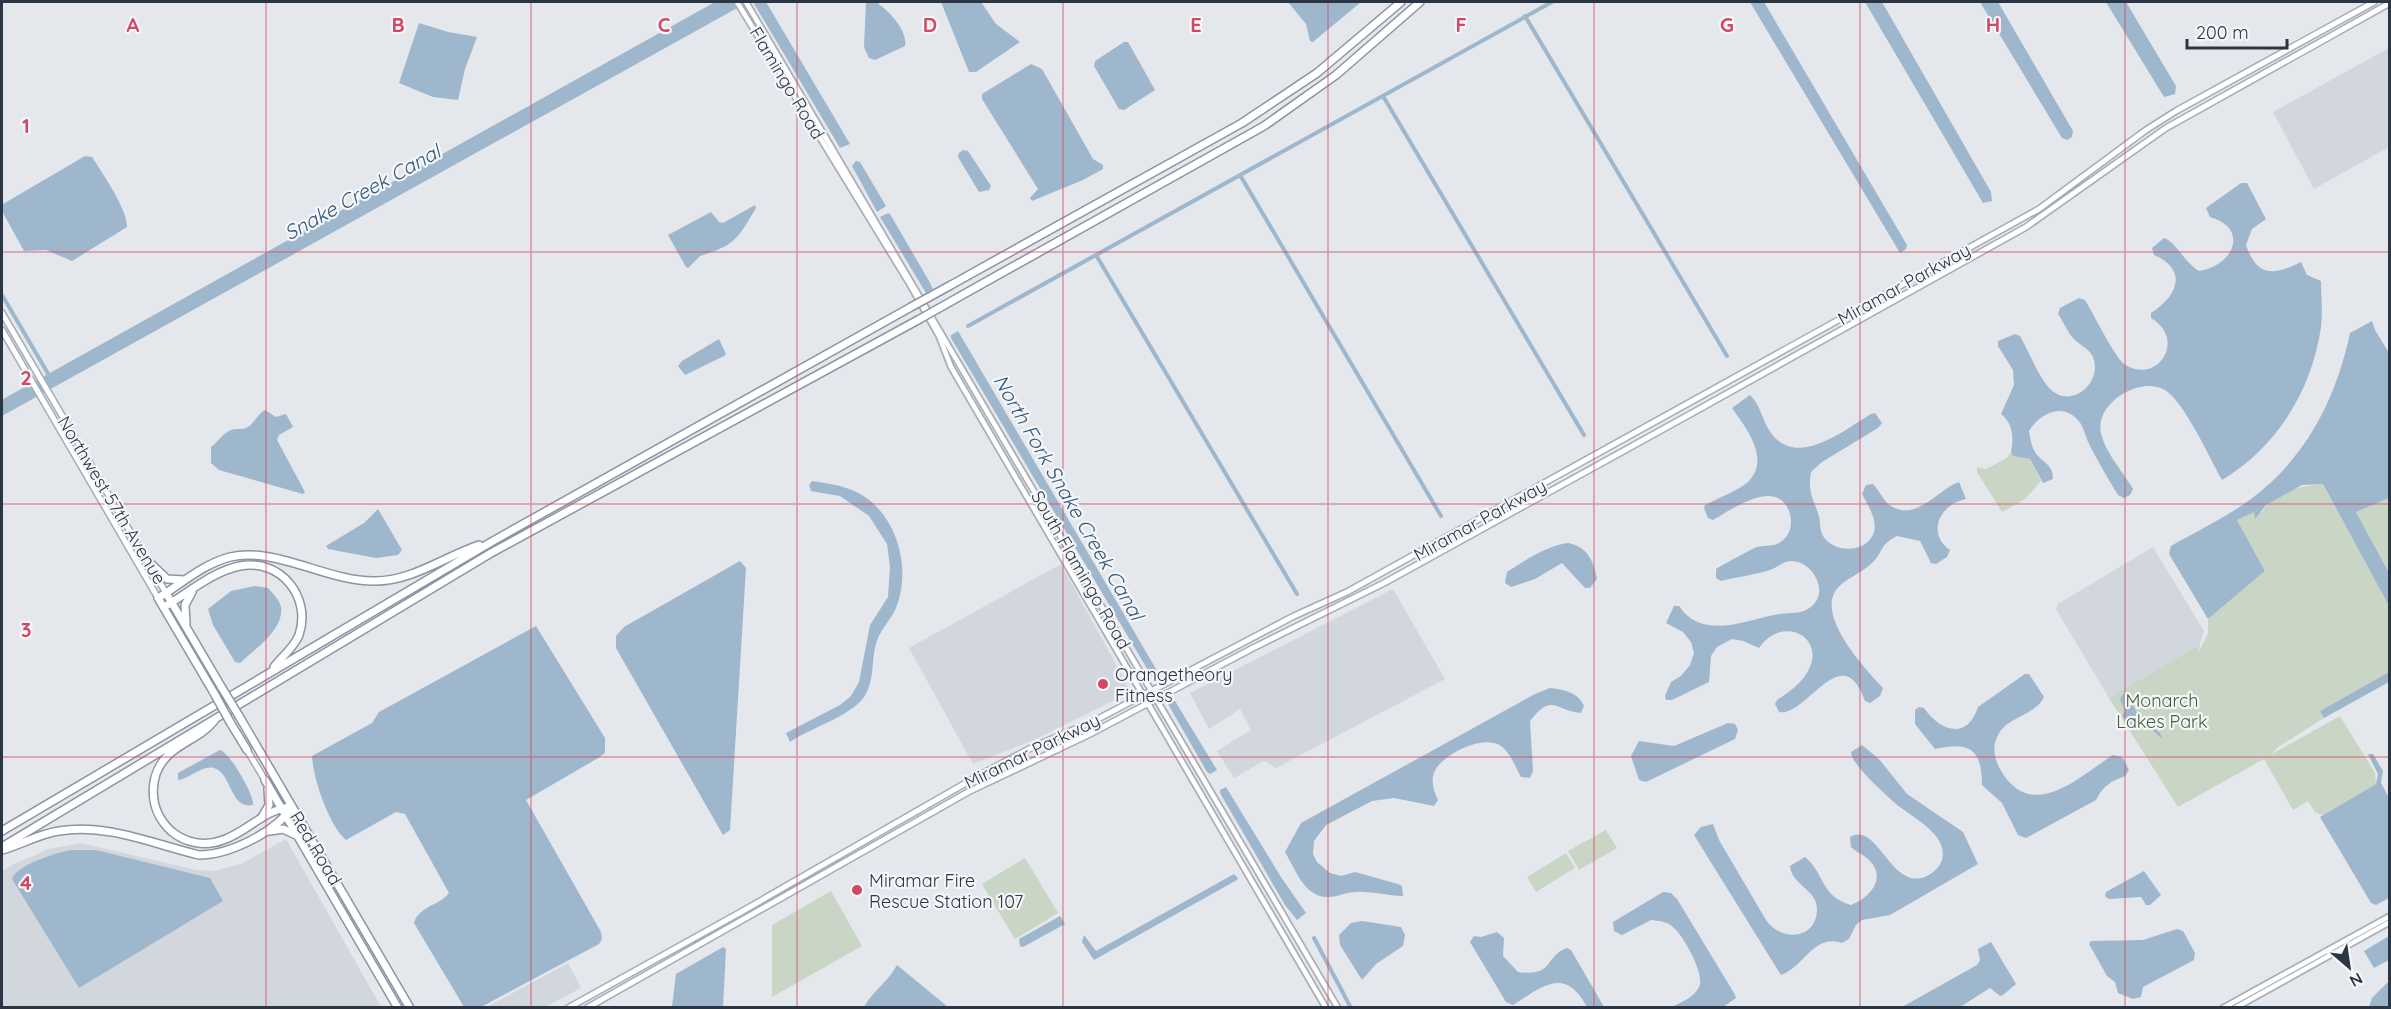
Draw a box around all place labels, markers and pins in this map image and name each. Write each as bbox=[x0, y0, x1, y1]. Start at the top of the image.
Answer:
place label: Orangetheory Fitness bbox=[1115, 663, 1232, 707]
marker: Orangetheory Fitness bbox=[1096, 677, 1110, 691]
place label: Miramar Fire Rescue Station 107 bbox=[869, 869, 1023, 913]
marker: Miramar Fire Rescue Station 107 bbox=[850, 883, 864, 897]

